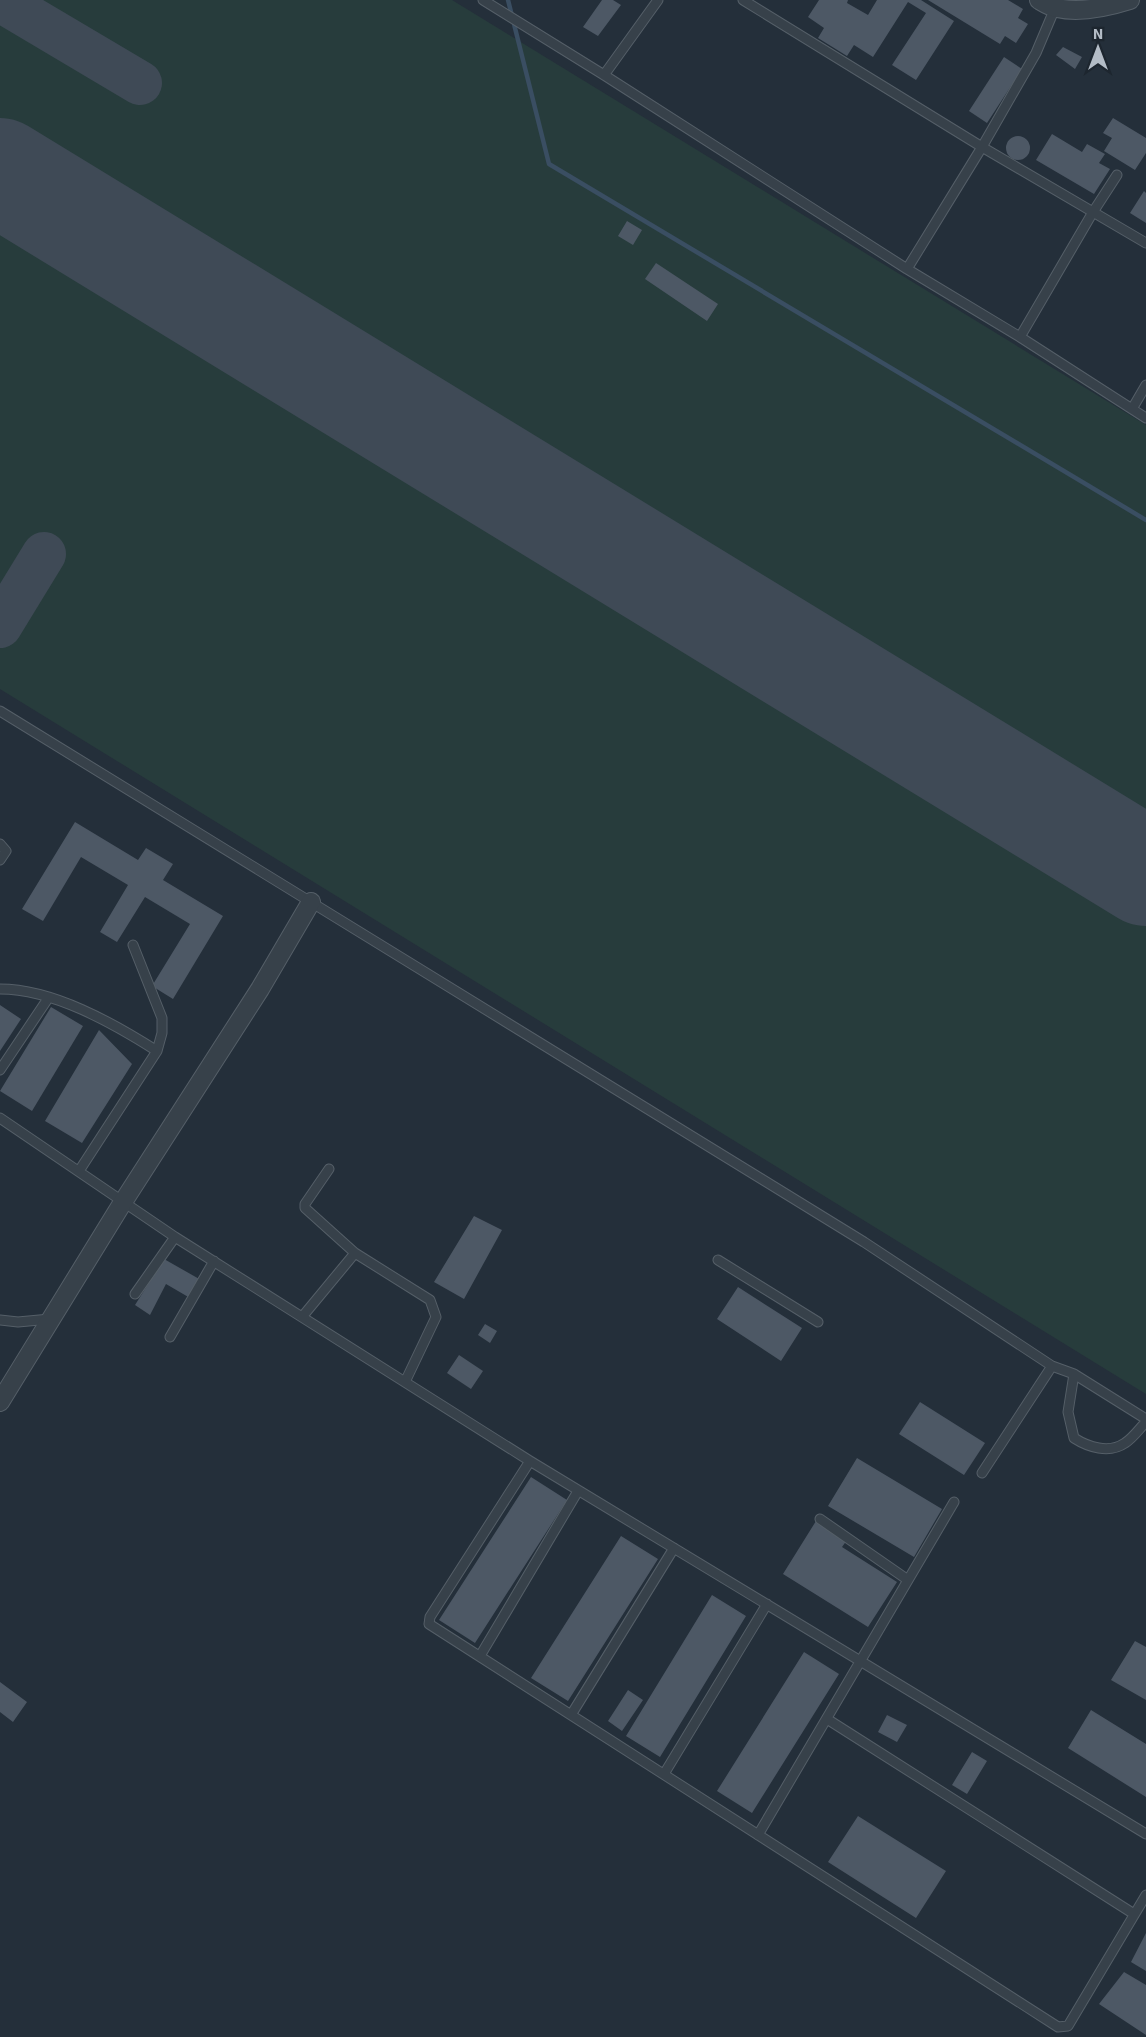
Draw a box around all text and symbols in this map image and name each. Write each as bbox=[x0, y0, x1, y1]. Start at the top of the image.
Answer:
north arrow bbox=[1068, 18, 1128, 78]
text: N bbox=[1093, 23, 1103, 45]

